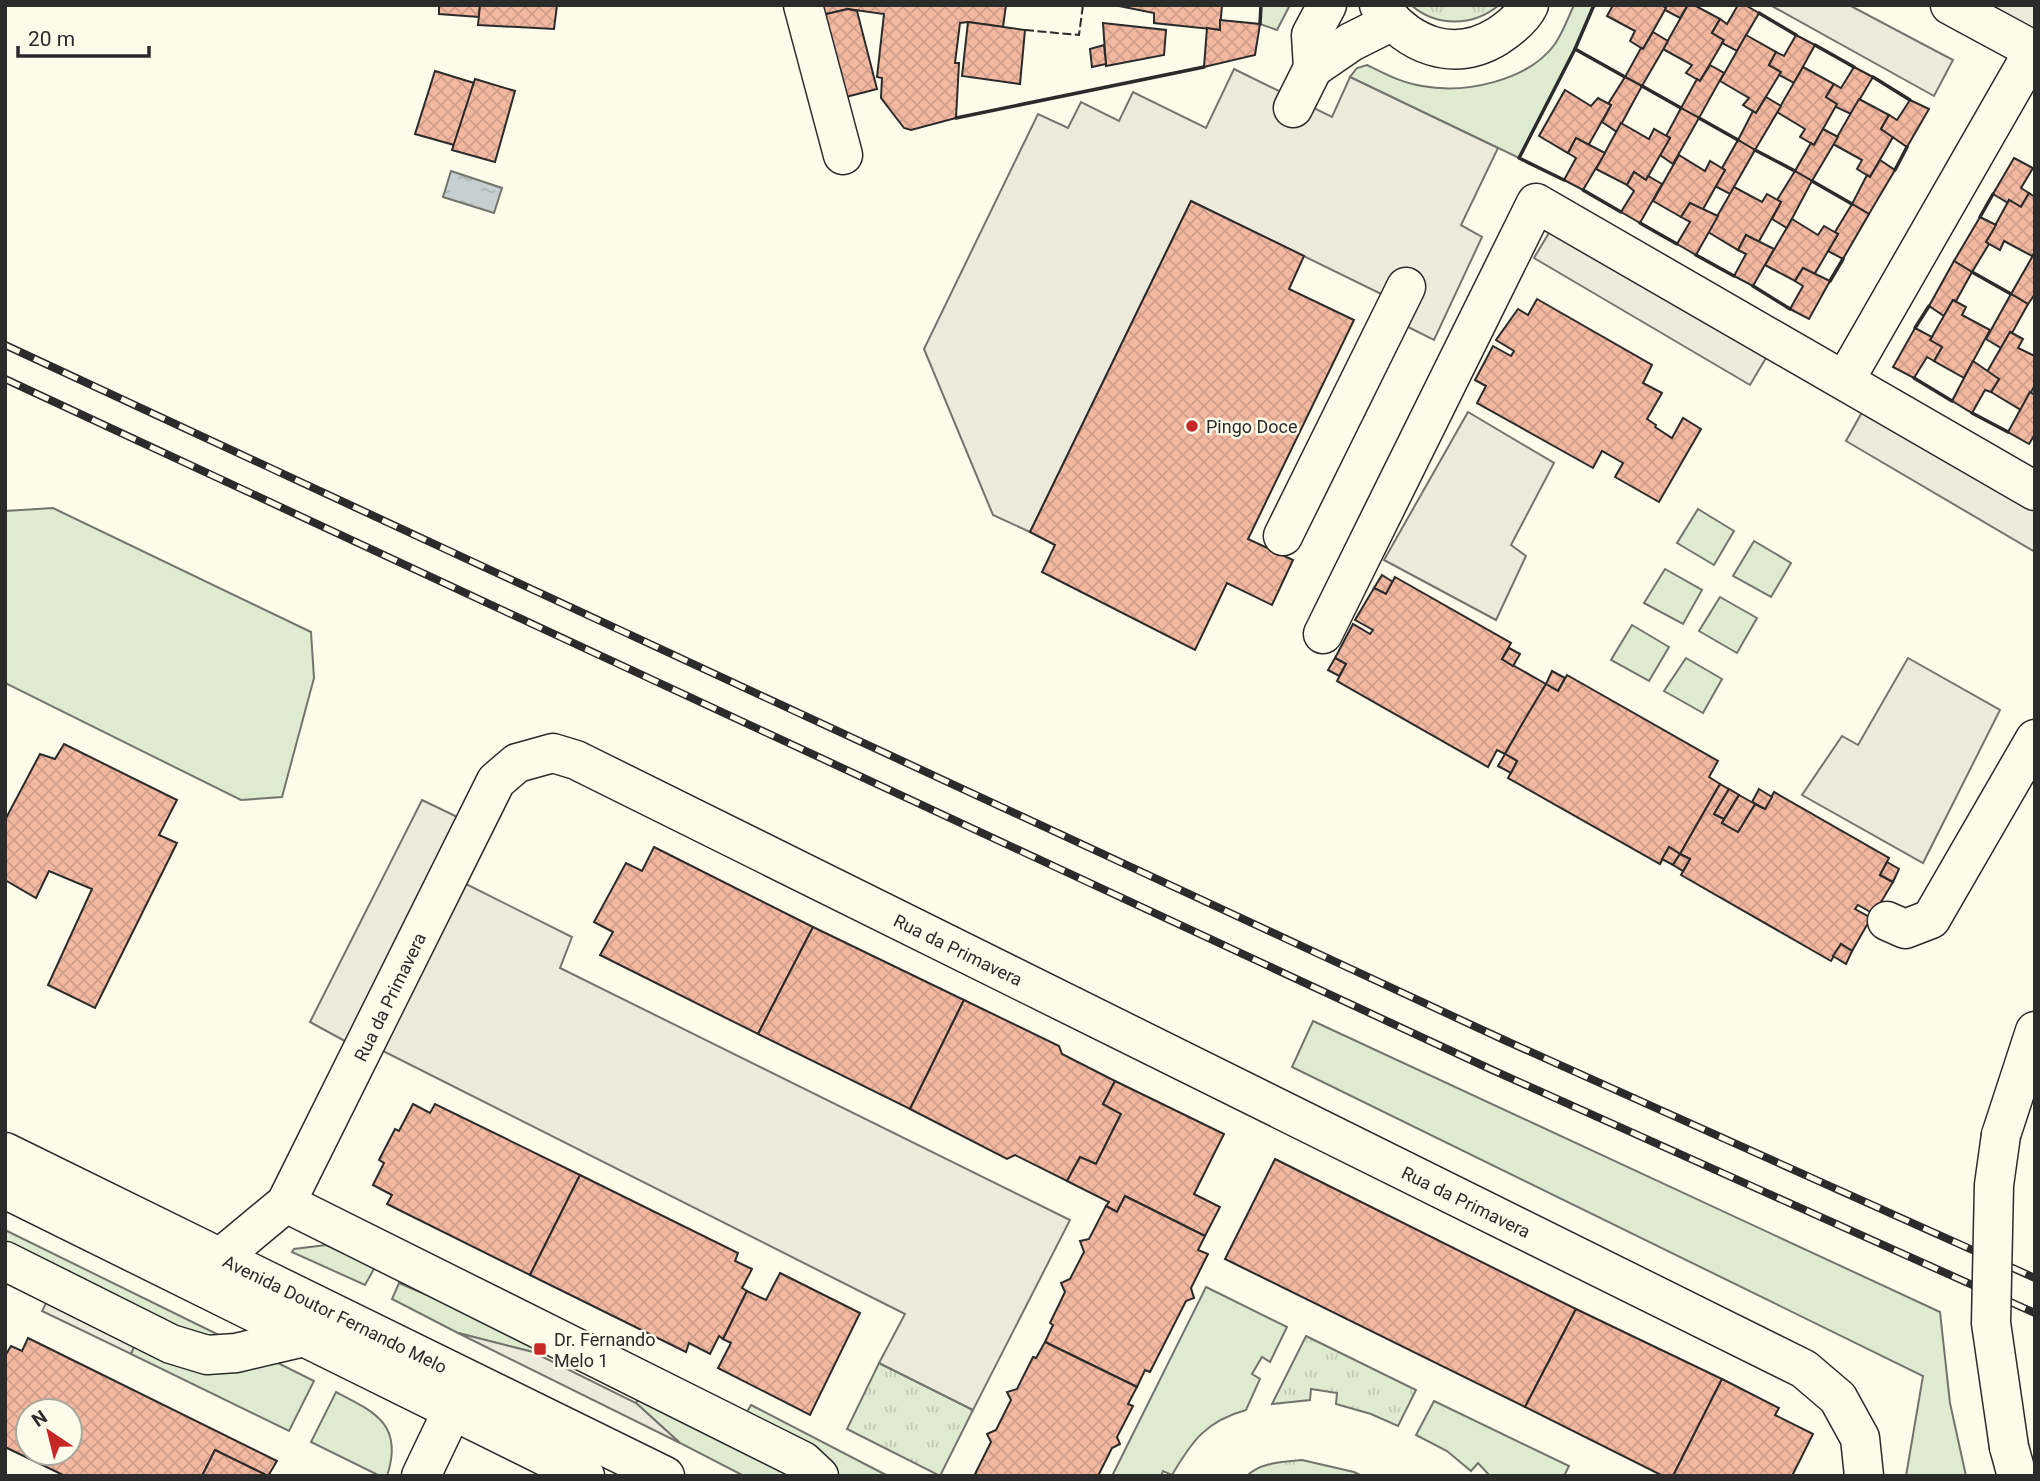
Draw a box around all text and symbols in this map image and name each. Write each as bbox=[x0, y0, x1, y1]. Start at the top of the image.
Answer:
scale bar bbox=[18, 14, 149, 58]
text: 20 m bbox=[28, 27, 75, 51]
place label: Pingo Doce bbox=[1206, 416, 1298, 437]
marker: Pingo Doce bbox=[1184, 418, 1200, 434]
street label: Rua da Primavera bbox=[890, 910, 1026, 990]
street label: Rua da Primavera bbox=[350, 929, 430, 1065]
street label: Rua da Primavera bbox=[1398, 1162, 1534, 1242]
street label: Avenida Doutor Fernando Melo bbox=[220, 1251, 450, 1377]
place label: Dr. Fernando Melo 1 bbox=[554, 1329, 656, 1371]
marker: Dr. Fernando Melo 1 bbox=[532, 1341, 548, 1357]
north arrow bbox=[14, 1397, 84, 1467]
text: N bbox=[27, 1405, 52, 1432]

